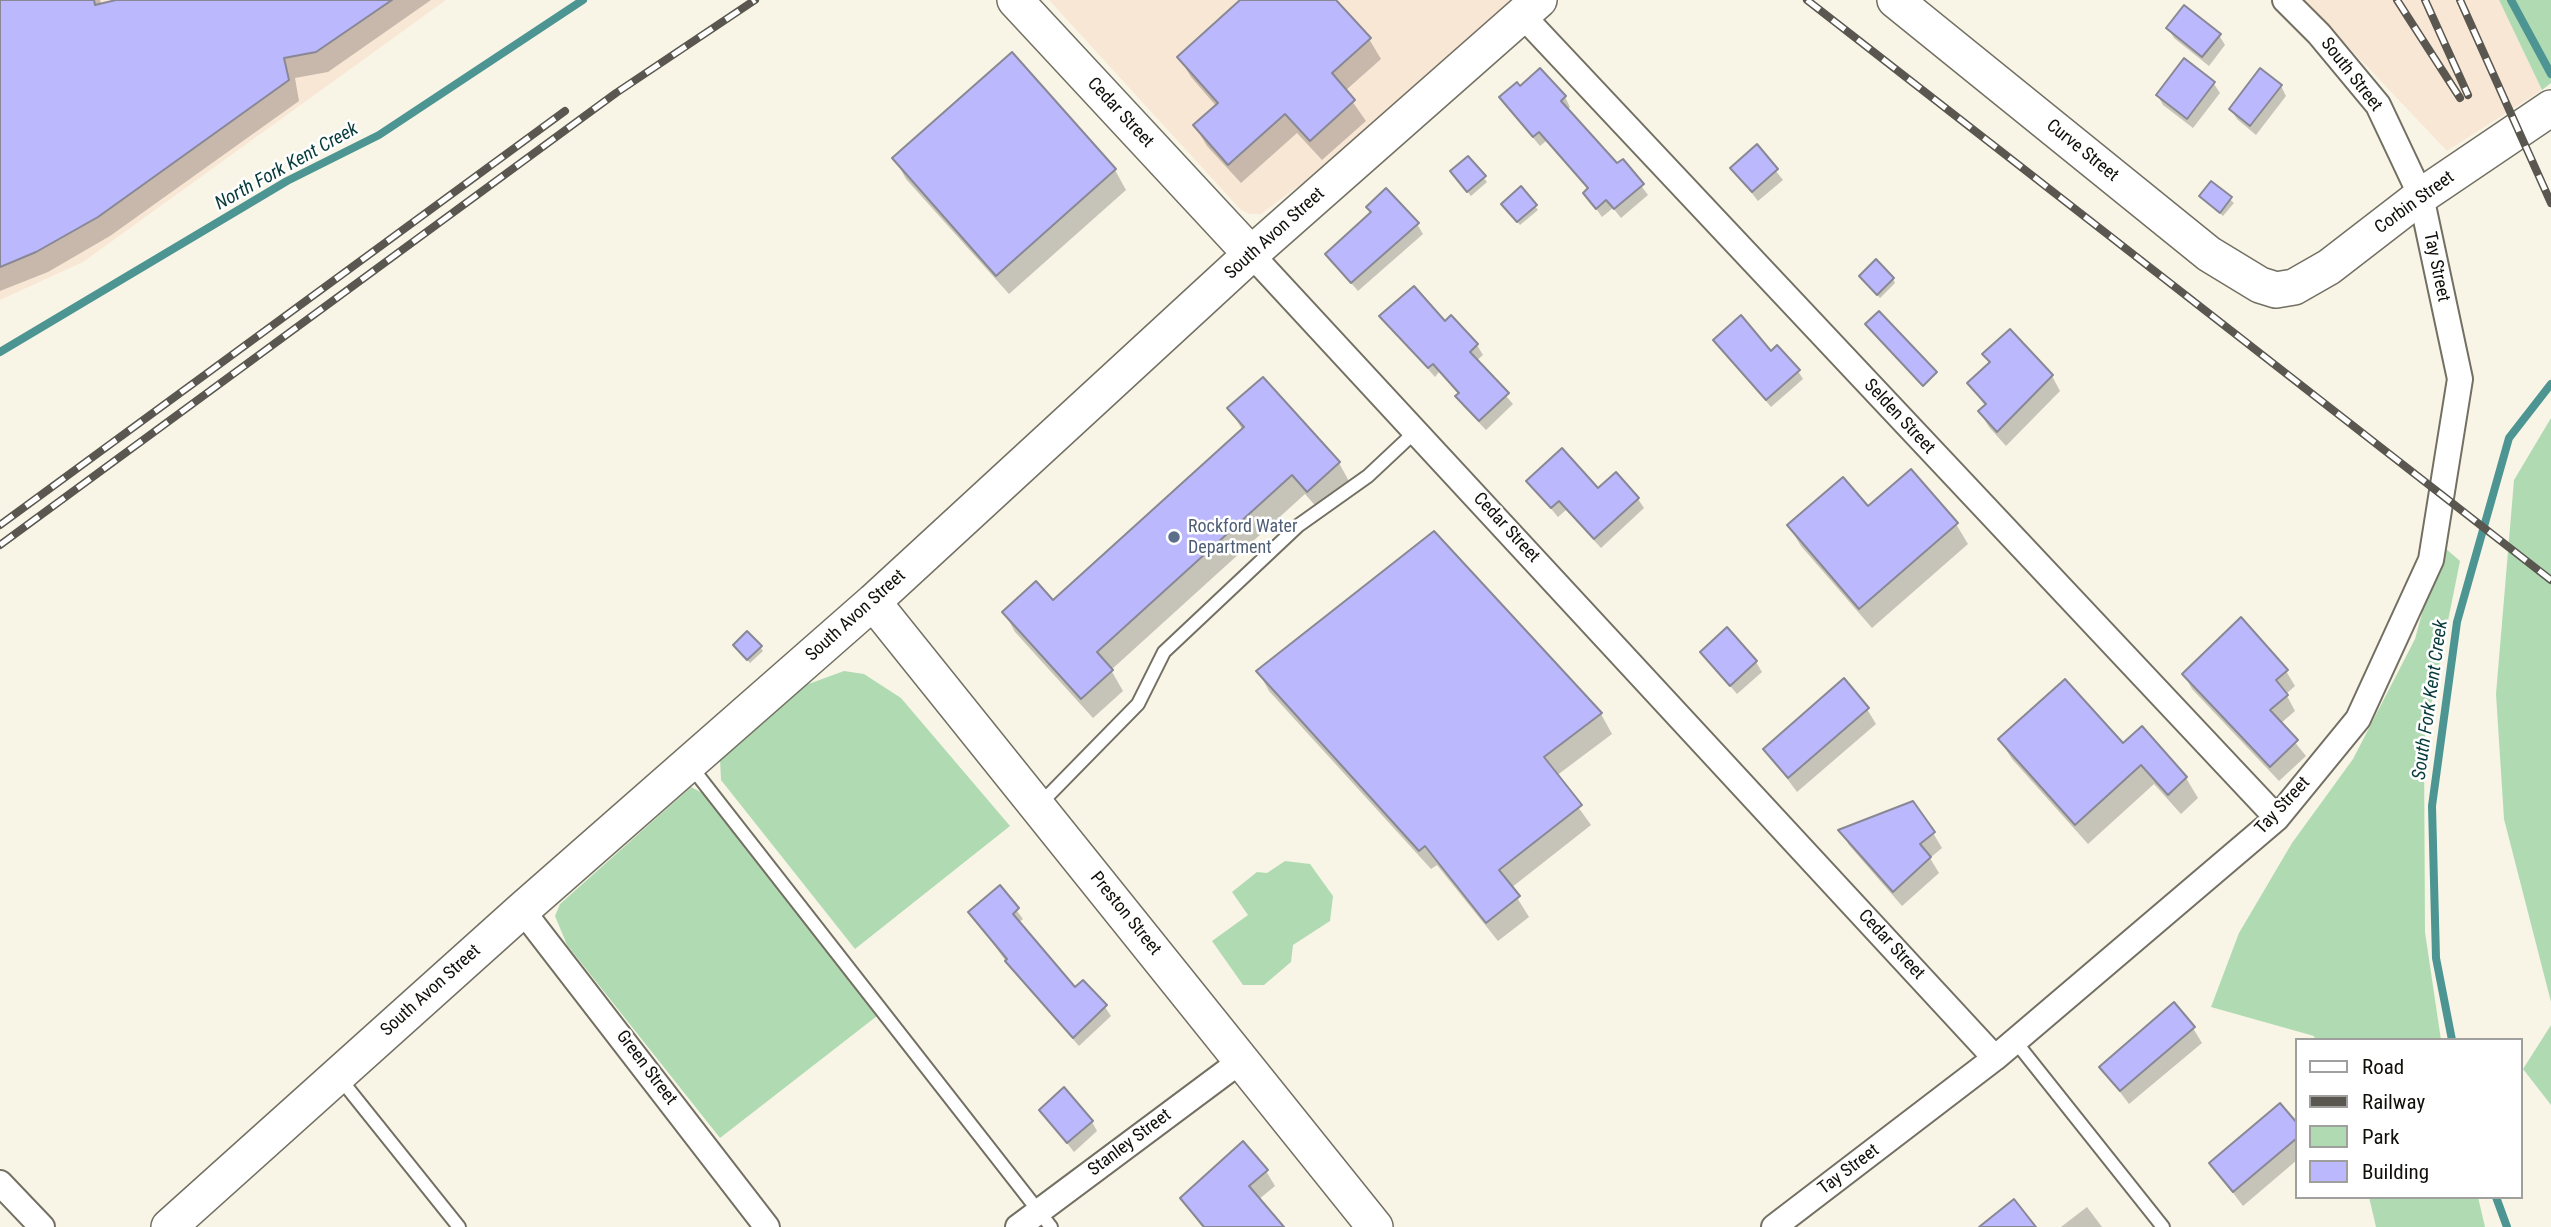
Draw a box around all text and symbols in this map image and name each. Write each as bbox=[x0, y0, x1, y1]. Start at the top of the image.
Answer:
street label: South Street bbox=[2316, 34, 2386, 116]
street label: Cedar Street bbox=[1082, 73, 1158, 153]
street label: Curve Street bbox=[2041, 115, 2123, 187]
water label: North Fork Kent Creek bbox=[211, 118, 363, 216]
street label: Corbin Street bbox=[2371, 167, 2459, 239]
street label: South Avon Street bbox=[1221, 184, 1329, 284]
street label: Tay Street bbox=[2418, 230, 2454, 304]
street label: Selden Street bbox=[1859, 375, 1939, 459]
street label: Cedar Street bbox=[1468, 488, 1544, 568]
place label: Rockford Water Department bbox=[1188, 516, 1297, 558]
marker: Rockford Water Department bbox=[1166, 529, 1182, 545]
street label: South Avon Street bbox=[802, 566, 910, 666]
water label: South Fork Kent Creek bbox=[2408, 619, 2454, 781]
street label: Tay Street bbox=[2251, 773, 2315, 839]
street label: Preston Street bbox=[1085, 868, 1165, 960]
street label: Cedar Street bbox=[1853, 905, 1929, 985]
street label: South Avon Street bbox=[377, 941, 485, 1041]
street label: Green Street bbox=[611, 1026, 681, 1110]
legend bbox=[2296, 1038, 2523, 1199]
text: Road bbox=[2362, 1055, 2404, 1079]
text: Railway bbox=[2362, 1090, 2425, 1114]
street label: Stanley Street bbox=[1084, 1105, 1176, 1181]
text: Park bbox=[2362, 1125, 2399, 1149]
street label: Tay Street bbox=[1814, 1140, 1884, 1200]
text: Building bbox=[2362, 1160, 2429, 1184]

